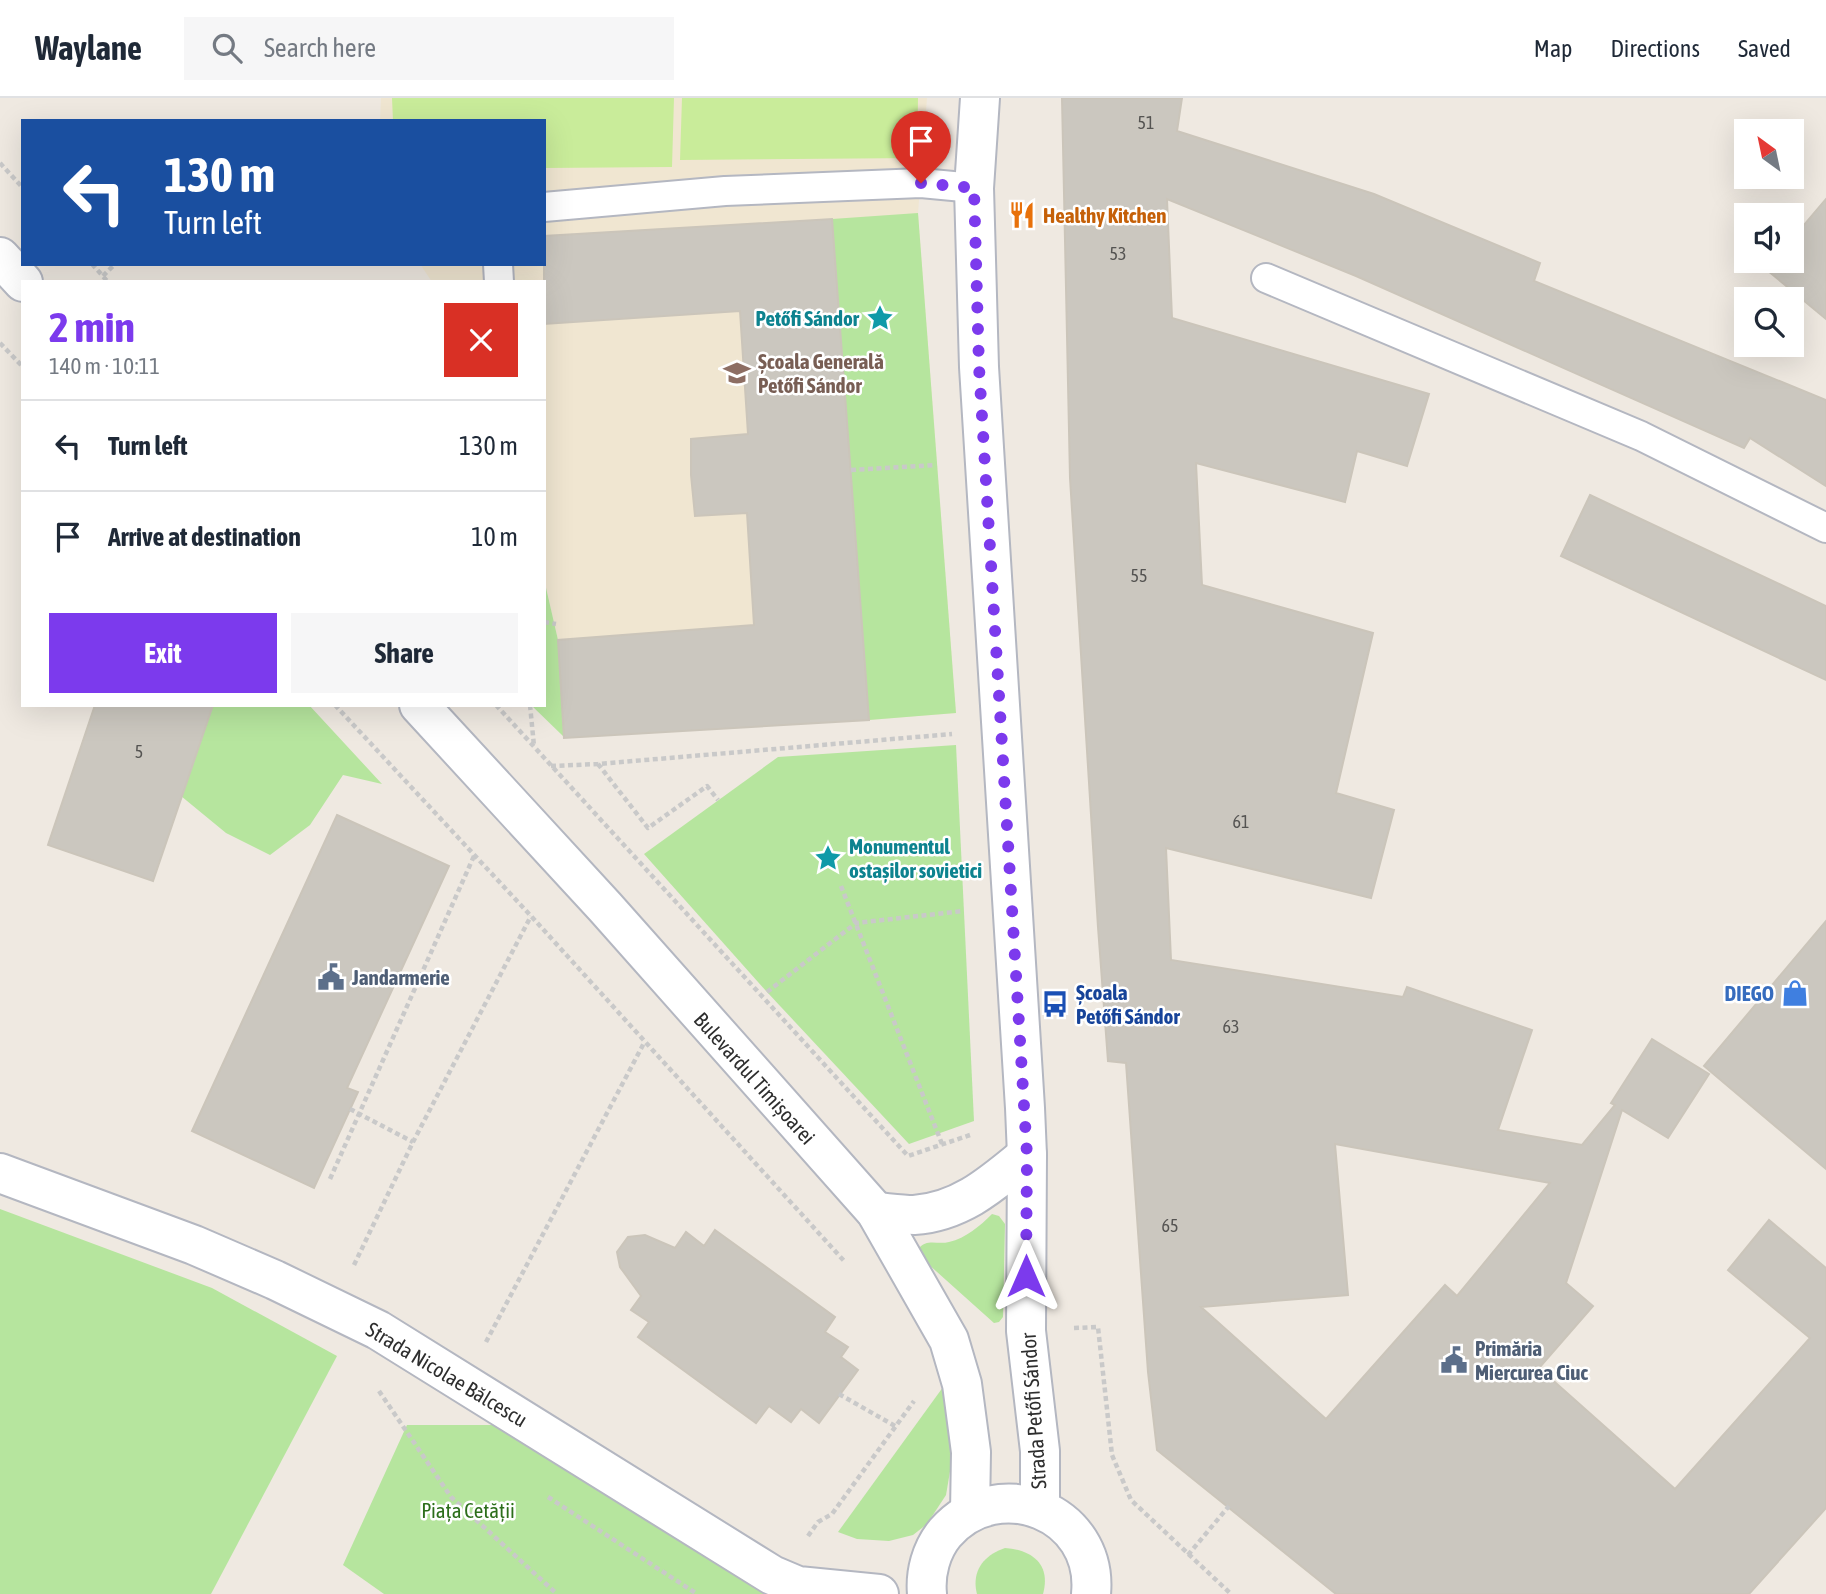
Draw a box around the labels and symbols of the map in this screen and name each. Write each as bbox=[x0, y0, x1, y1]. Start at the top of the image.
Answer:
pin bbox=[891, 111, 951, 183]
house number: 51 bbox=[1138, 112, 1154, 133]
north arrow bbox=[1734, 119, 1804, 189]
restaurant icon: Healthy Kitchen bbox=[1007, 200, 1037, 230]
place label: Healthy Kitchen bbox=[1043, 203, 1166, 227]
house number: 53 bbox=[1110, 243, 1126, 264]
place icon: Petőfi Sándor bbox=[865, 303, 895, 333]
place label: Petőfi Sándor bbox=[755, 306, 860, 330]
place label: Școala Generală Petőfi Sándor bbox=[758, 349, 884, 397]
school or university icon: Școala Generală Petőfi Sándor bbox=[722, 358, 752, 388]
house number: 55 bbox=[1131, 565, 1147, 586]
house number: 5 bbox=[135, 741, 143, 762]
house number: 61 bbox=[1233, 811, 1249, 832]
place label: Monumentul ostașilor sovietici bbox=[849, 834, 982, 883]
place icon: Monumentul ostașilor sovietici bbox=[813, 843, 843, 873]
public building icon: Jandarmerie bbox=[316, 962, 346, 992]
place label: Jandarmerie bbox=[351, 965, 450, 989]
shop icon: DIEGO bbox=[1780, 978, 1810, 1008]
place label: Școala Petőfi Sándor bbox=[1076, 980, 1180, 1028]
place label: DIEGO bbox=[1725, 981, 1774, 1005]
bus stop icon: Școala Petőfi Sándor bbox=[1040, 989, 1070, 1019]
street label: Bulevardul Timișoarei bbox=[690, 1007, 820, 1149]
house number: 63 bbox=[1223, 1016, 1239, 1037]
house number: 65 bbox=[1162, 1215, 1178, 1236]
position arrow bbox=[989, 1239, 1063, 1313]
street label: Strada Nicolae Bălcescu bbox=[362, 1317, 532, 1431]
street label: Strada Petőfi Sándor bbox=[1016, 1331, 1050, 1490]
place label: Primăria Miercurea Ciuc bbox=[1475, 1336, 1588, 1384]
public building icon: Primăria Miercurea Ciuc bbox=[1439, 1345, 1469, 1375]
park label: Piața Cetății bbox=[421, 1498, 515, 1522]

